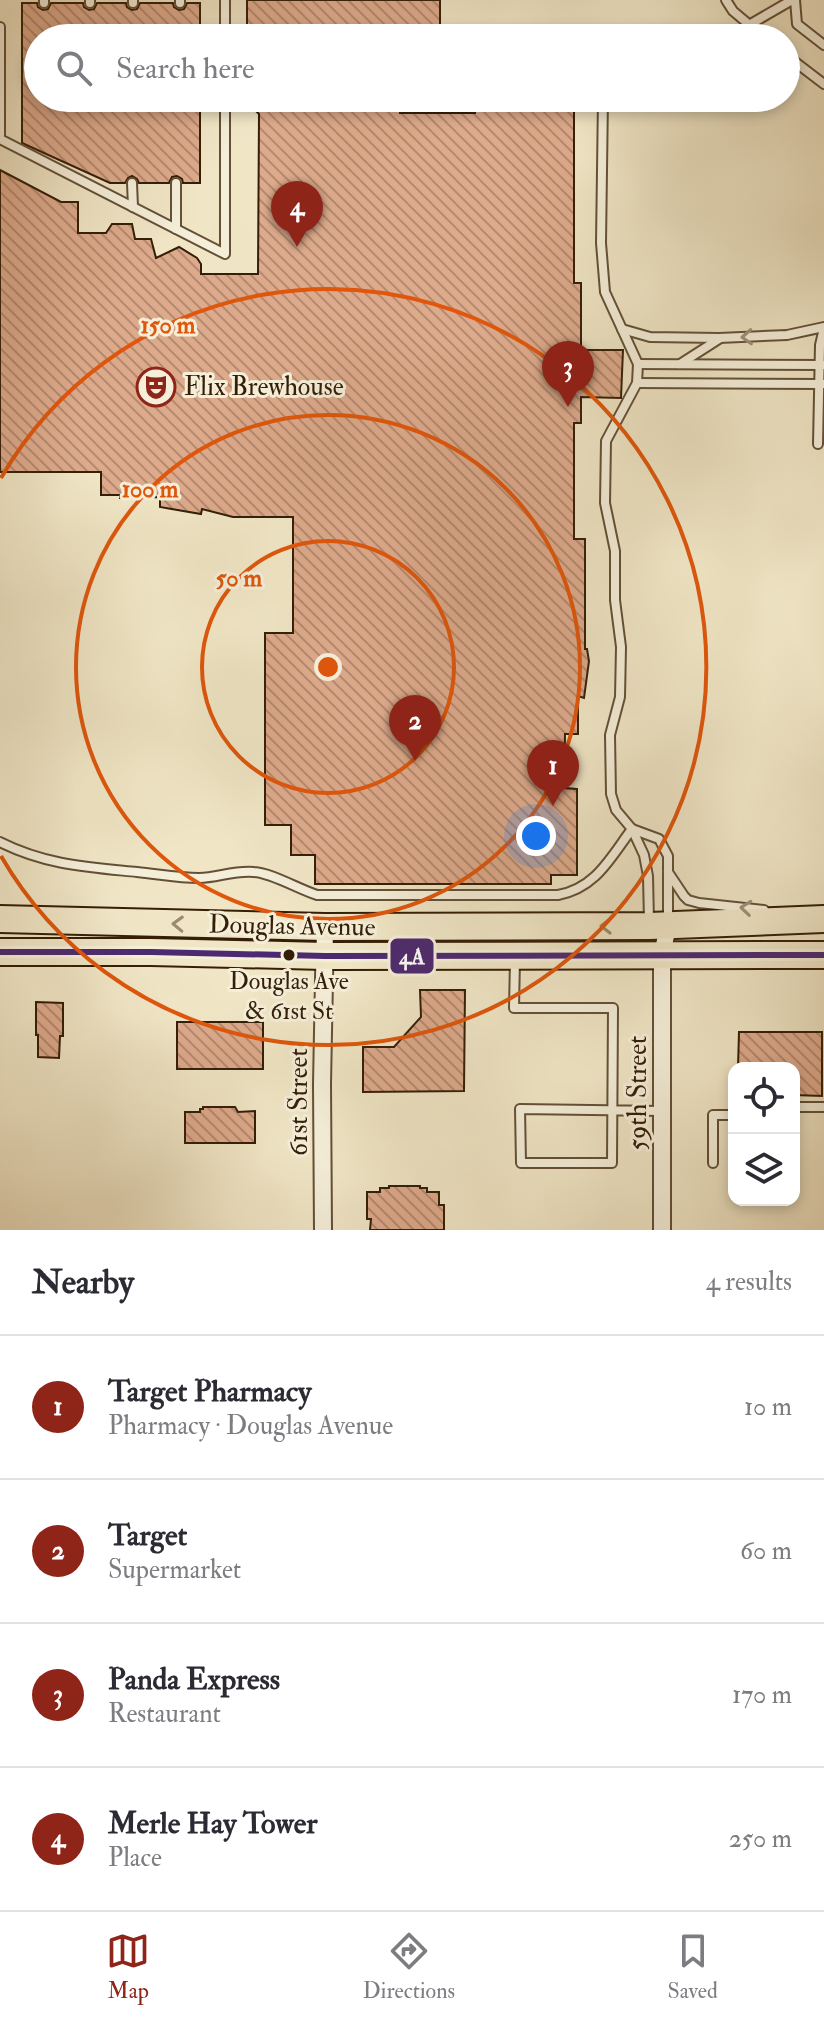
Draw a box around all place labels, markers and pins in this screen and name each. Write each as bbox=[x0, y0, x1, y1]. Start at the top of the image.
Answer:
pin: 4 bbox=[271, 181, 323, 247]
pin: 3 bbox=[542, 341, 594, 407]
theatre icon: Flix Brewhouse bbox=[135, 366, 177, 408]
place label: Flix Brewhouse bbox=[184, 371, 344, 403]
centre of rings bbox=[314, 653, 342, 681]
pin: 2 bbox=[389, 695, 441, 761]
pin: 1 bbox=[527, 740, 579, 806]
marker: Douglas Ave & 61st St bbox=[281, 947, 297, 963]
place label: Douglas Ave & 61st St bbox=[229, 966, 349, 1027]

